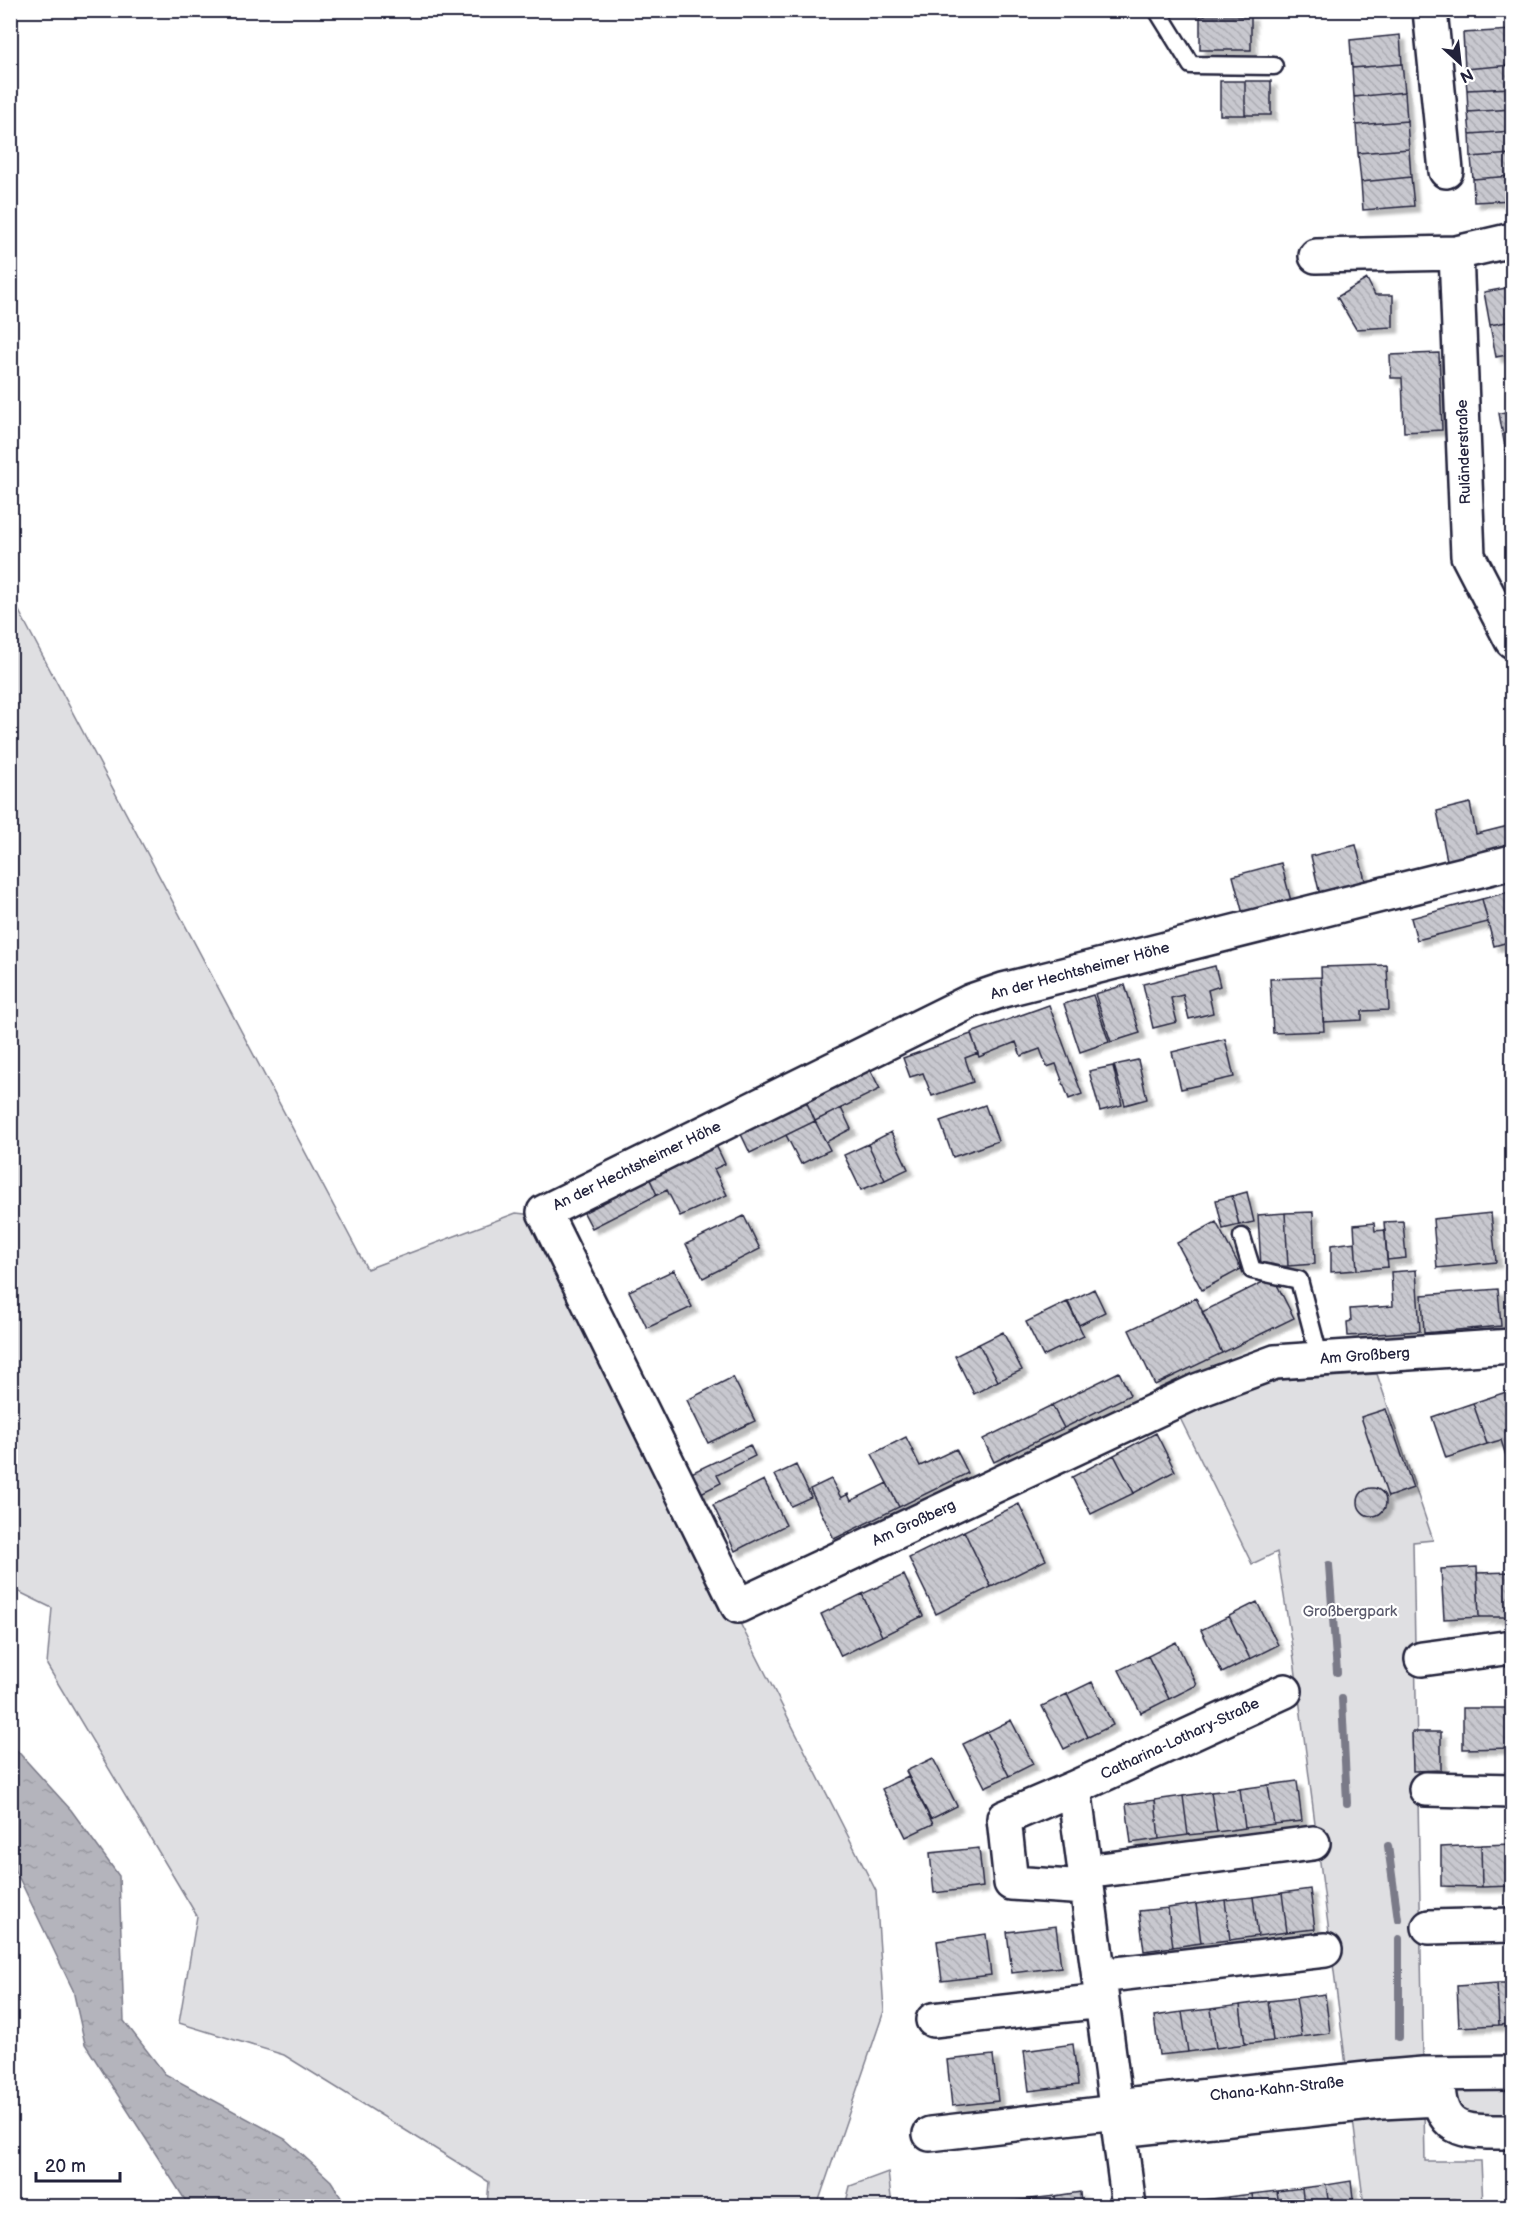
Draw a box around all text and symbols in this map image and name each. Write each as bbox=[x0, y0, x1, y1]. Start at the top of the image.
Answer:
north arrow bbox=[1430, 33, 1490, 93]
text: N bbox=[1456, 64, 1476, 86]
street label: Ruländerstraße bbox=[1453, 399, 1475, 505]
street label: An der Hechtsheimer Höhe bbox=[988, 938, 1172, 1004]
street label: An der Hechtsheimer Höhe bbox=[550, 1117, 724, 1215]
street label: Am Großberg bbox=[1319, 1343, 1411, 1369]
street label: Am Großberg bbox=[869, 1495, 959, 1551]
park label: Großbergpark bbox=[1303, 1602, 1398, 1621]
street label: Catharina-Lothary-Straße bbox=[1098, 1694, 1262, 1784]
street label: Chana-Kahn-Straße bbox=[1209, 2073, 1345, 2105]
scale bar bbox=[36, 2145, 120, 2183]
text: 20 m bbox=[45, 2156, 86, 2177]

